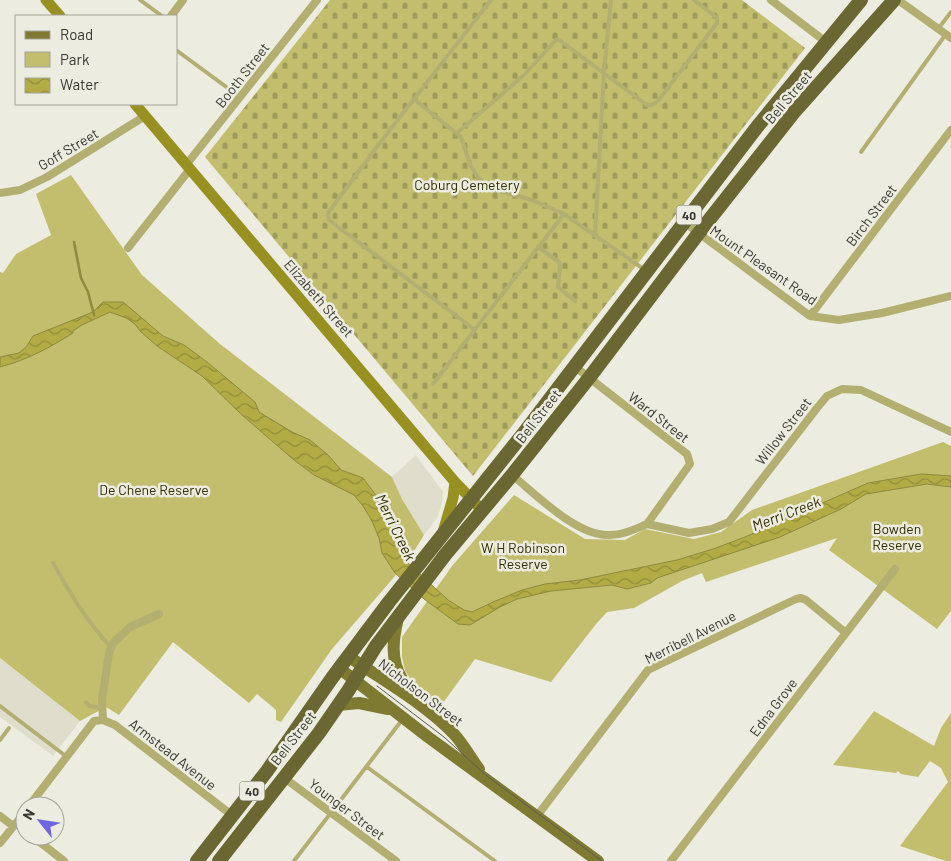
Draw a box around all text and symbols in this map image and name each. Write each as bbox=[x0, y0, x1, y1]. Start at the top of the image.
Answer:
legend bbox=[15, 15, 178, 105]
text: Road bbox=[60, 25, 93, 43]
street label: Booth Street bbox=[211, 39, 273, 111]
text: Park bbox=[60, 50, 90, 68]
street label: Bell Street bbox=[761, 67, 815, 127]
text: Water bbox=[60, 75, 99, 93]
street label: Goff Street bbox=[35, 124, 101, 174]
park label: Coburg Cemetery bbox=[414, 176, 520, 193]
street label: Birch Street bbox=[842, 181, 900, 249]
road number: 40 bbox=[676, 206, 702, 224]
street label: Mount Pleasant Road bbox=[707, 222, 821, 308]
street label: Elizabeth Street bbox=[281, 256, 357, 340]
street label: Bell Street bbox=[512, 386, 564, 446]
street label: Ward Street bbox=[625, 388, 693, 446]
street label: Willow Street bbox=[751, 394, 815, 468]
park label: De Chene Reserve bbox=[99, 481, 209, 498]
water label: Merri Creek bbox=[372, 491, 420, 564]
water label: Merri Creek bbox=[749, 491, 824, 534]
park label: Bowden Reserve bbox=[872, 520, 922, 553]
park label: W H Robinson Reserve bbox=[481, 539, 565, 572]
street label: Merribell Avenue bbox=[642, 607, 738, 667]
street label: Nicholson Street bbox=[375, 655, 467, 729]
street label: Edna Grove bbox=[746, 675, 800, 739]
street label: Bell Street bbox=[267, 708, 319, 768]
street label: Armstead Avenue bbox=[126, 715, 220, 793]
street label: Younger Street bbox=[306, 775, 388, 843]
road number: 40 bbox=[240, 781, 264, 800]
north arrow bbox=[15, 796, 65, 846]
text: N bbox=[19, 806, 38, 823]

